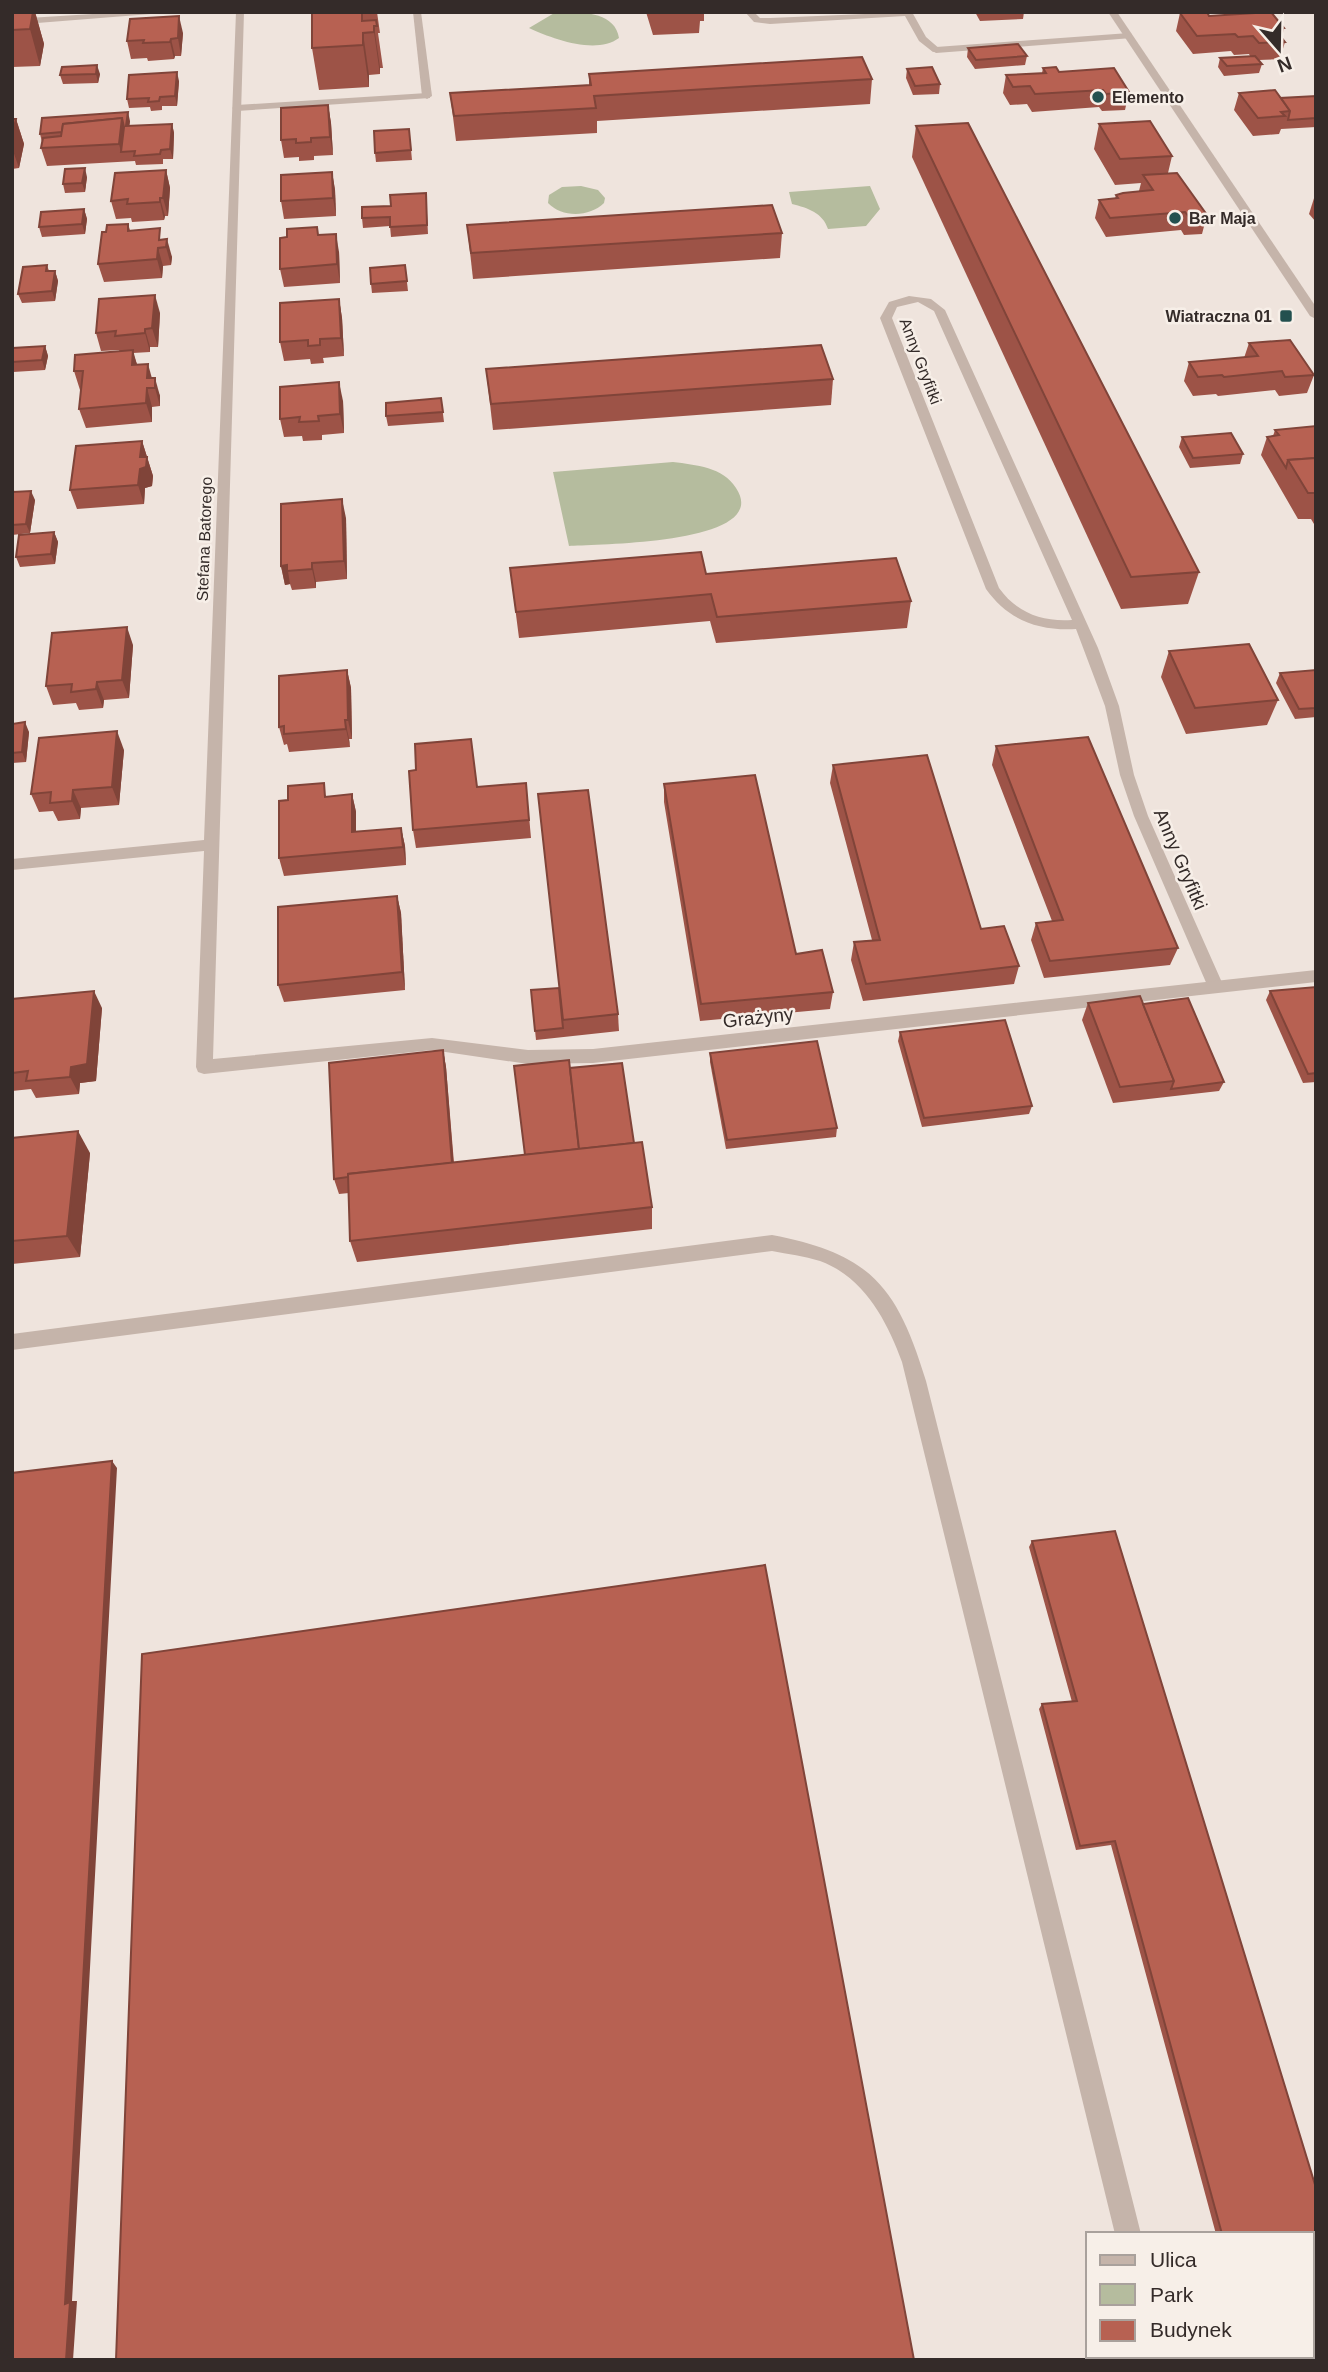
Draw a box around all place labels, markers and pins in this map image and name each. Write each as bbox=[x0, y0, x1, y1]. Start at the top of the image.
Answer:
marker: Elemento bbox=[1090, 89, 1106, 105]
place label: Elemento bbox=[1112, 89, 1184, 106]
marker: Bar Maja bbox=[1167, 210, 1183, 226]
place label: Bar Maja bbox=[1189, 210, 1256, 227]
place label: Wiatraczna 01 bbox=[1165, 308, 1272, 325]
marker: Wiatraczna 01 bbox=[1278, 308, 1294, 324]

